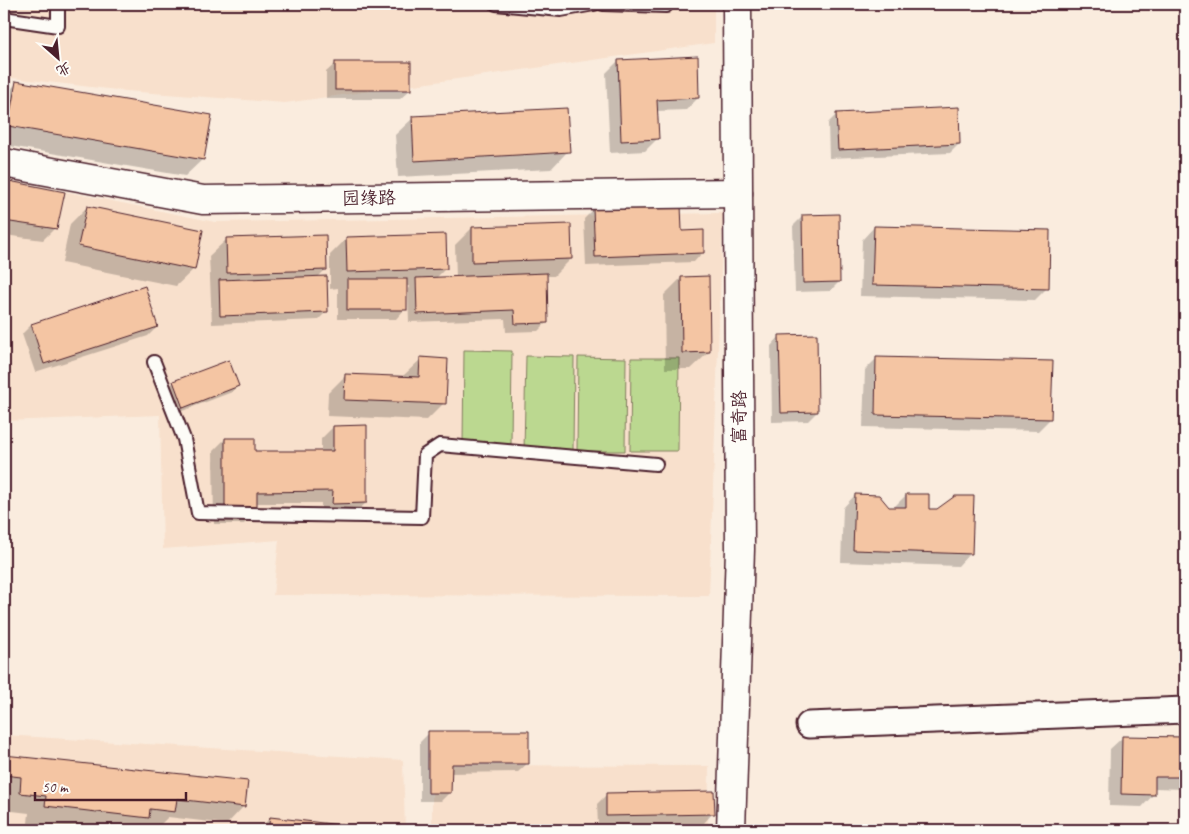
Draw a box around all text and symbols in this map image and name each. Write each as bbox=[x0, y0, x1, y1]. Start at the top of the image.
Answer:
north arrow bbox=[32, 32, 82, 82]
text: 北 bbox=[54, 58, 74, 80]
street label: 园缘路 bbox=[342, 187, 396, 209]
street label: 富奇路 bbox=[728, 390, 750, 444]
scale bar bbox=[35, 769, 186, 801]
text: 50 m bbox=[42, 778, 69, 797]

